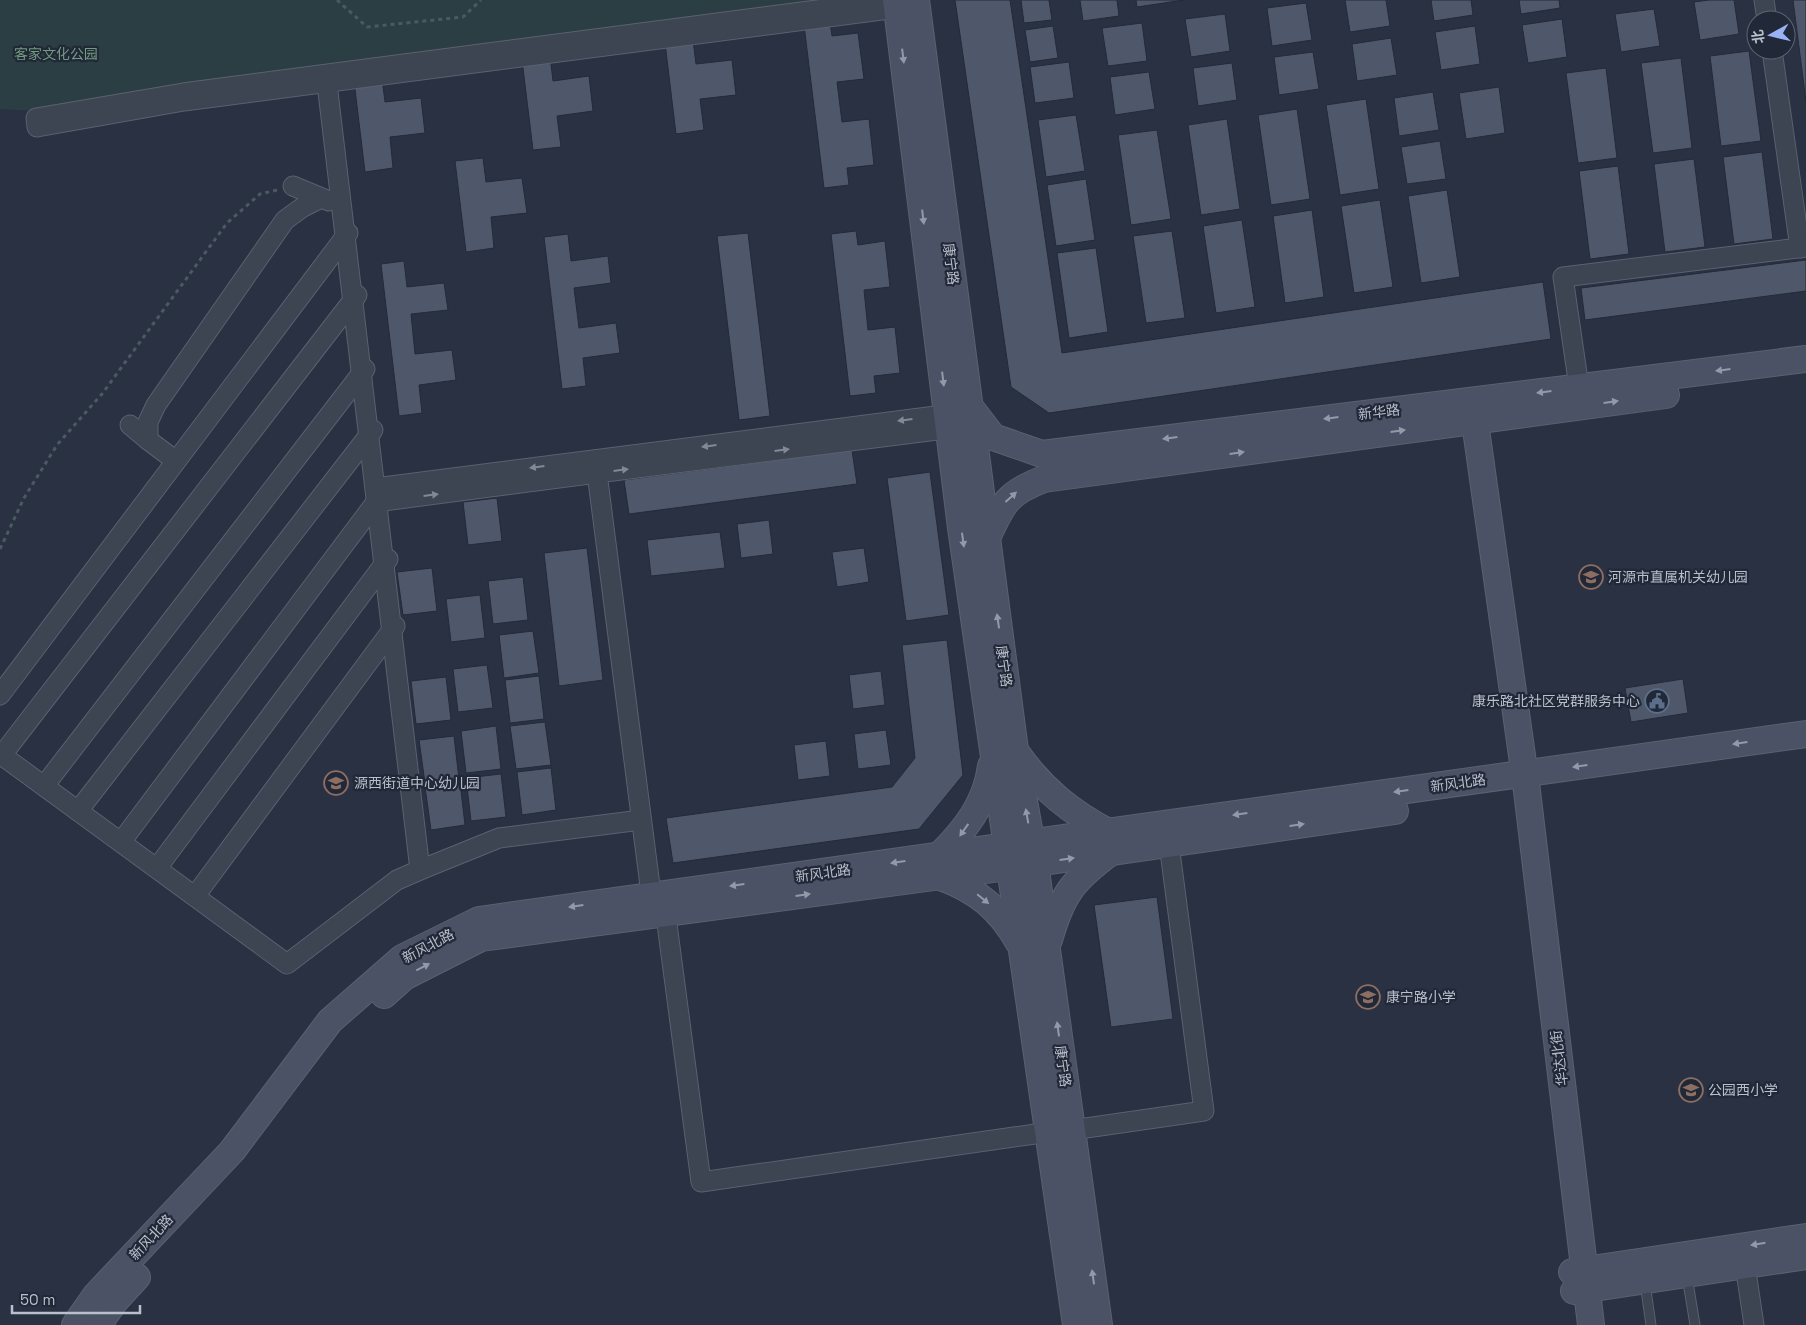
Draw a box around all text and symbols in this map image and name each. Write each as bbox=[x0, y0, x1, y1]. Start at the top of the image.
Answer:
north arrow bbox=[1746, 10, 1796, 60]
text: 北 bbox=[1748, 29, 1768, 45]
park label: 客家文化公园 bbox=[14, 45, 98, 63]
one-way arrow bbox=[899, 48, 907, 64]
one-way arrow bbox=[919, 210, 927, 226]
street label: 康宁路 bbox=[940, 242, 962, 286]
one-way arrow bbox=[1715, 366, 1731, 374]
one-way arrow bbox=[939, 371, 947, 387]
one-way arrow bbox=[1536, 388, 1552, 396]
one-way arrow bbox=[1603, 398, 1619, 406]
street label: 新华路 bbox=[1357, 401, 1401, 423]
one-way arrow bbox=[1323, 414, 1339, 422]
one-way arrow bbox=[896, 416, 912, 424]
one-way arrow bbox=[1390, 427, 1406, 435]
one-way arrow bbox=[1161, 434, 1177, 442]
one-way arrow bbox=[701, 442, 717, 450]
one-way arrow bbox=[774, 446, 790, 454]
one-way arrow bbox=[1229, 449, 1245, 457]
one-way arrow bbox=[528, 464, 544, 472]
one-way arrow bbox=[613, 466, 629, 474]
one-way arrow bbox=[424, 491, 440, 499]
one-way arrow bbox=[1005, 491, 1018, 502]
one-way arrow bbox=[959, 532, 967, 548]
school or university icon: 河源市直属机关幼儿园 bbox=[1578, 564, 1604, 590]
place label: 河源市直属机关幼儿园 bbox=[1608, 568, 1748, 586]
one-way arrow bbox=[994, 613, 1002, 629]
street label: 康宁路 bbox=[992, 644, 1016, 688]
public building icon: 康乐路北社区党群服务中心 bbox=[1644, 688, 1670, 714]
place label: 康乐路北社区党群服务中心 bbox=[1472, 692, 1640, 710]
one-way arrow bbox=[1732, 739, 1748, 747]
one-way arrow bbox=[1571, 762, 1587, 770]
school or university icon: 源西街道中心幼儿园 bbox=[323, 770, 349, 796]
street label: 新风北路 bbox=[1429, 770, 1487, 796]
place label: 源西街道中心幼儿园 bbox=[354, 774, 480, 792]
one-way arrow bbox=[1393, 788, 1409, 796]
one-way arrow bbox=[1022, 808, 1030, 824]
one-way arrow bbox=[1232, 810, 1248, 818]
one-way arrow bbox=[1289, 821, 1305, 829]
one-way arrow bbox=[959, 823, 969, 836]
one-way arrow bbox=[1059, 854, 1075, 862]
one-way arrow bbox=[890, 859, 906, 867]
street label: 新风北路 bbox=[794, 860, 852, 886]
one-way arrow bbox=[729, 881, 745, 889]
one-way arrow bbox=[796, 890, 812, 898]
one-way arrow bbox=[976, 894, 989, 905]
one-way arrow bbox=[568, 903, 584, 911]
street label: 新风北路 bbox=[399, 925, 457, 967]
one-way arrow bbox=[416, 963, 431, 971]
school or university icon: 康宁路小学 bbox=[1355, 984, 1381, 1010]
place label: 康宁路小学 bbox=[1386, 988, 1456, 1006]
one-way arrow bbox=[1054, 1021, 1062, 1037]
street label: 华达北街 bbox=[1547, 1029, 1571, 1087]
street label: 康宁路 bbox=[1051, 1044, 1075, 1088]
school or university icon: 公园西小学 bbox=[1678, 1077, 1704, 1103]
place label: 公园西小学 bbox=[1708, 1081, 1778, 1099]
street label: 新风北路 bbox=[125, 1210, 177, 1264]
one-way arrow bbox=[1749, 1240, 1765, 1248]
one-way arrow bbox=[1088, 1268, 1096, 1284]
scale bar bbox=[12, 1282, 140, 1314]
text: 50 m bbox=[20, 1290, 55, 1309]

